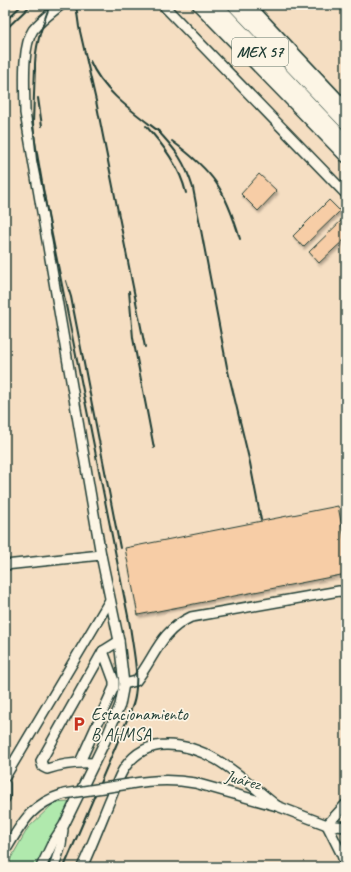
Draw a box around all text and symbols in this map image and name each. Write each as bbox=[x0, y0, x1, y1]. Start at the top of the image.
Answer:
road number: MEX 57 bbox=[232, 38, 288, 66]
place label: Estacionamiento B AHMSA bbox=[91, 704, 189, 745]
parking icon: Estacionamiento B AHMSA bbox=[70, 715, 88, 733]
street label: Juárez bbox=[222, 765, 264, 795]

